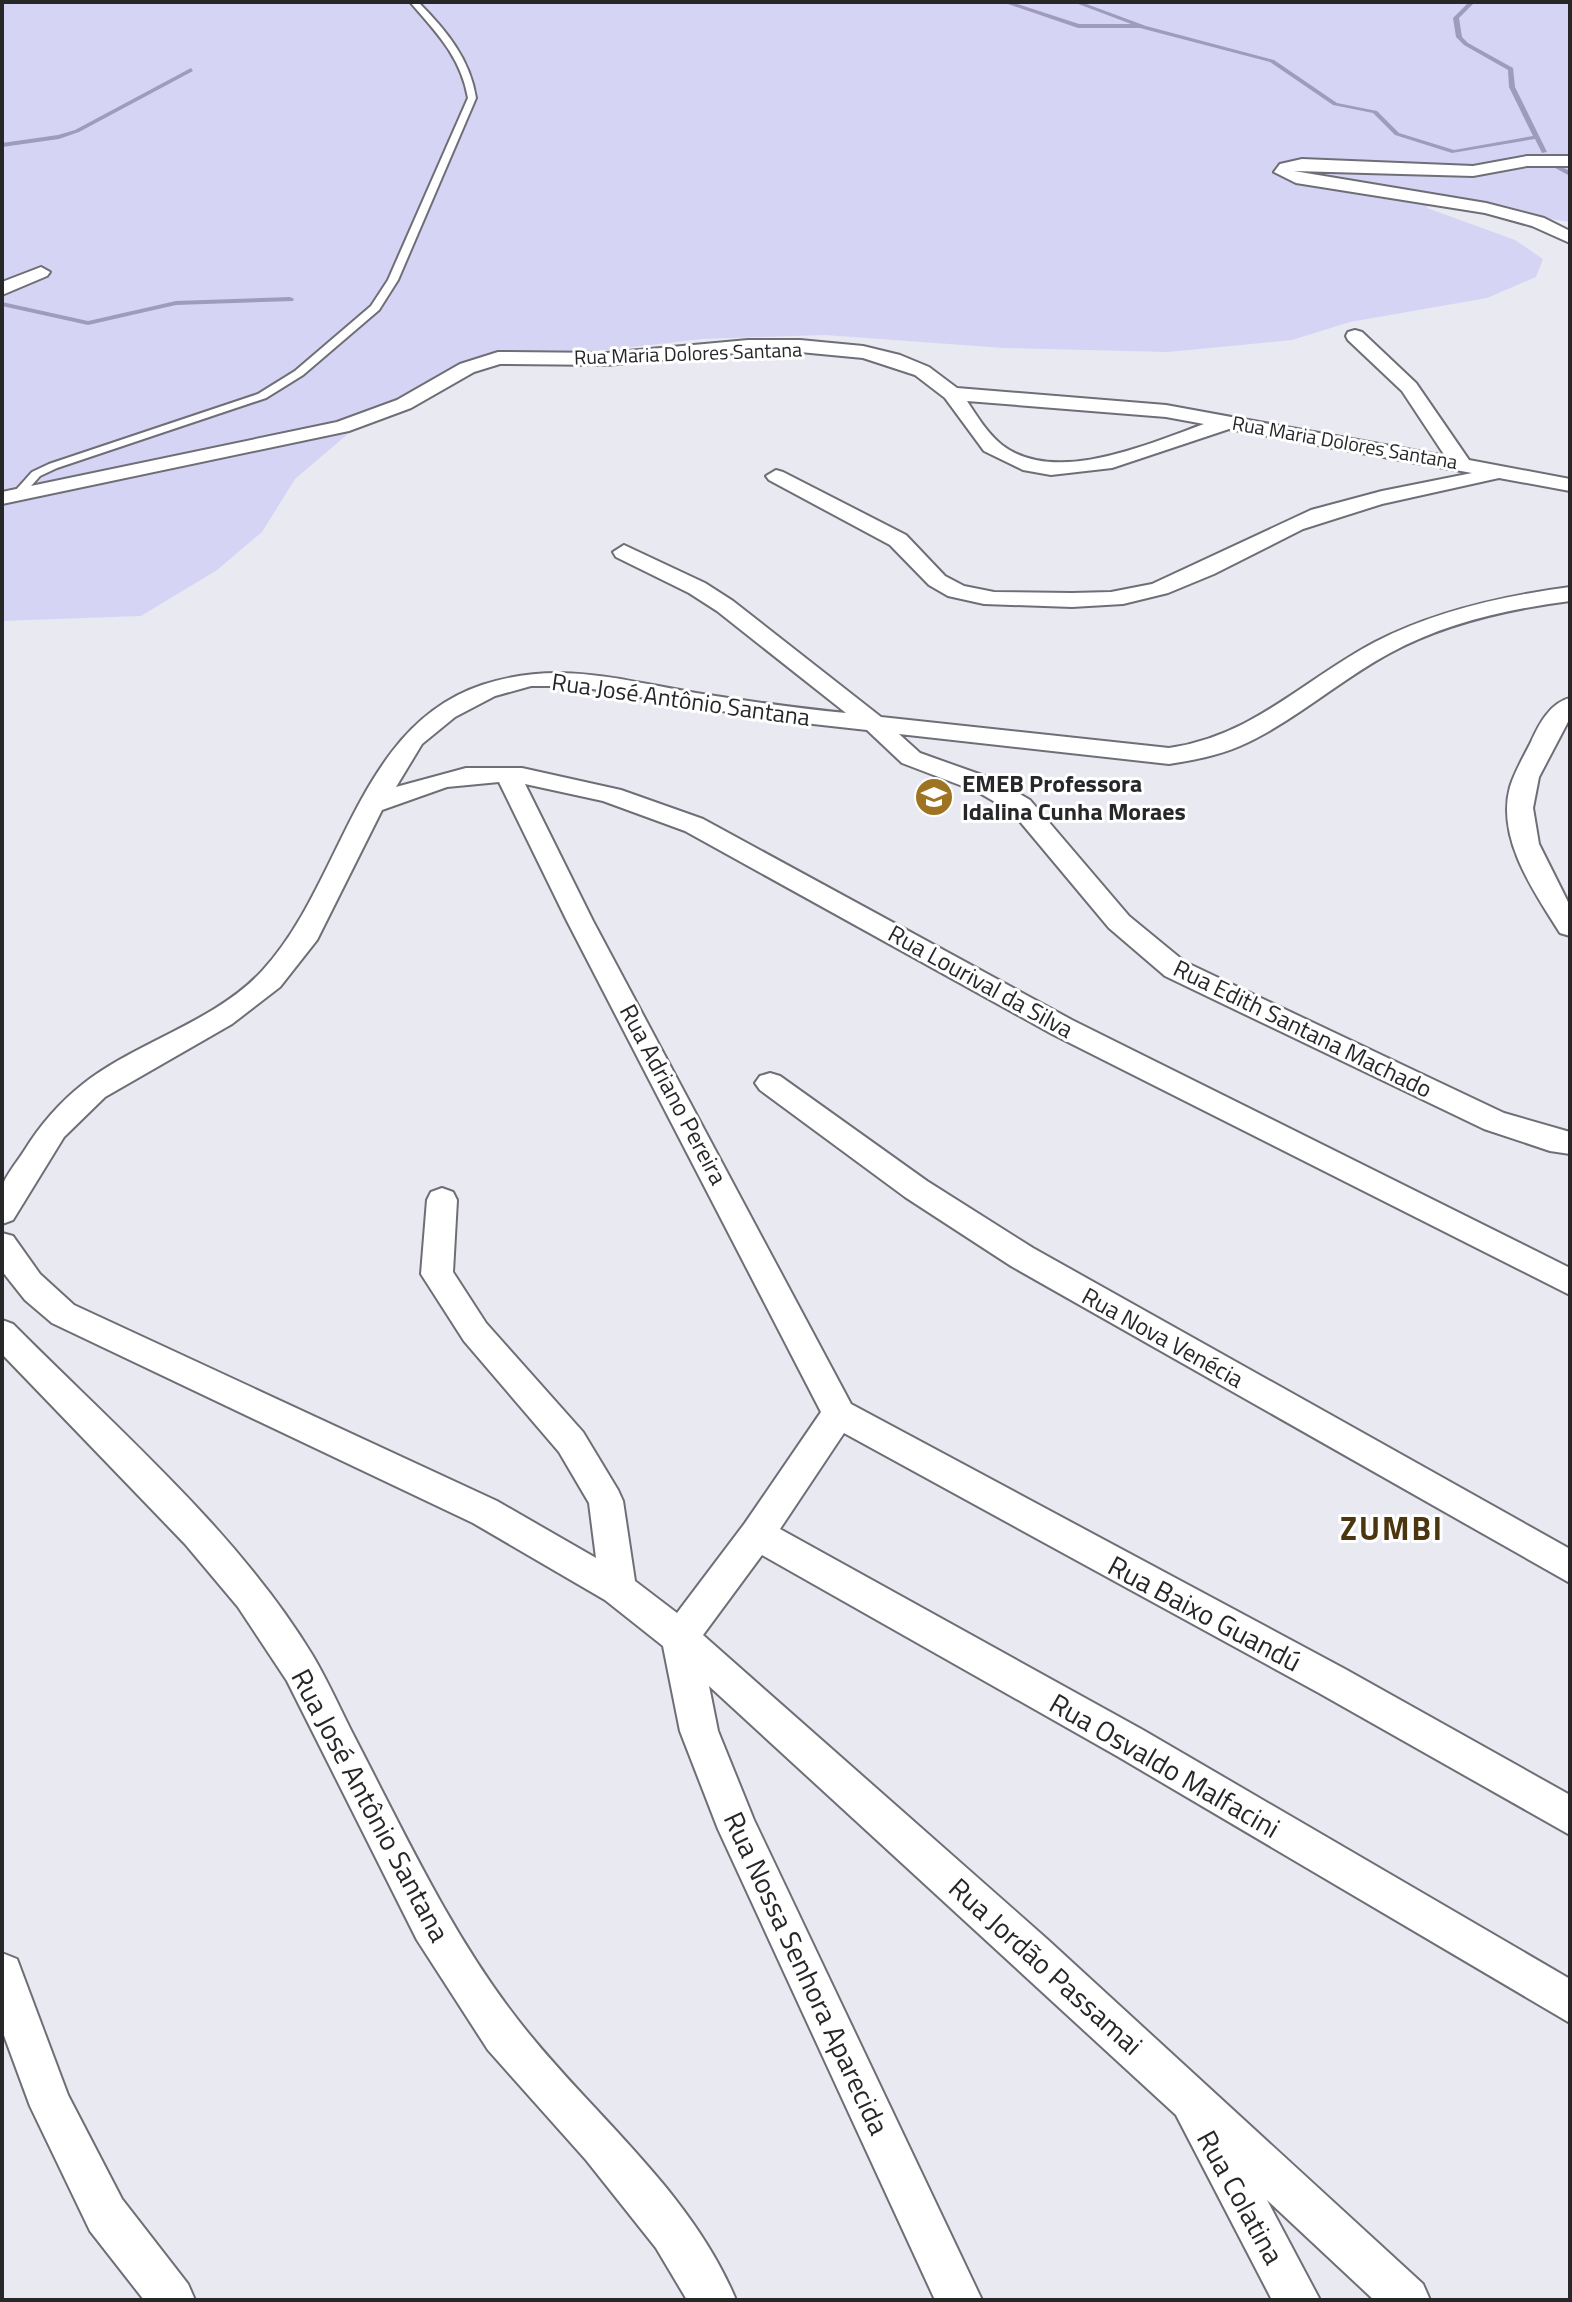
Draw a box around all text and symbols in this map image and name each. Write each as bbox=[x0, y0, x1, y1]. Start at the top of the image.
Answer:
street label: Rua Maria Dolores Santana bbox=[573, 334, 803, 372]
street label: Rua Maria Dolores Santana bbox=[1230, 407, 1460, 477]
street label: Rua José Antônio Santana bbox=[550, 663, 812, 735]
place label: EMEB Professora Idalina Cunha Moraes bbox=[962, 765, 1186, 829]
school or university icon: EMEB Professora Idalina Cunha Moraes bbox=[913, 776, 955, 818]
street label: Rua Lourival da Silva bbox=[882, 915, 1080, 1047]
street label: Rua Edith Santana Machado bbox=[1168, 950, 1438, 1106]
street label: Rua Adriano Pereira bbox=[611, 997, 737, 1191]
street label: Rua Nova Venécia bbox=[1076, 1278, 1250, 1396]
district label: ZUMBI bbox=[1340, 1504, 1444, 1552]
street label: Rua Baixo Guandú bbox=[1101, 1544, 1309, 1682]
street label: Rua José Antônio Santana bbox=[281, 1661, 461, 1949]
street label: Rua Osvaldo Malfacini bbox=[1042, 1681, 1288, 1849]
street label: Rua Nossa Senhora Aparecida bbox=[713, 1804, 901, 2142]
street label: Rua Jordão Passamai bbox=[939, 1867, 1153, 2065]
street label: Rua Colatina bbox=[1186, 2122, 1296, 2272]

